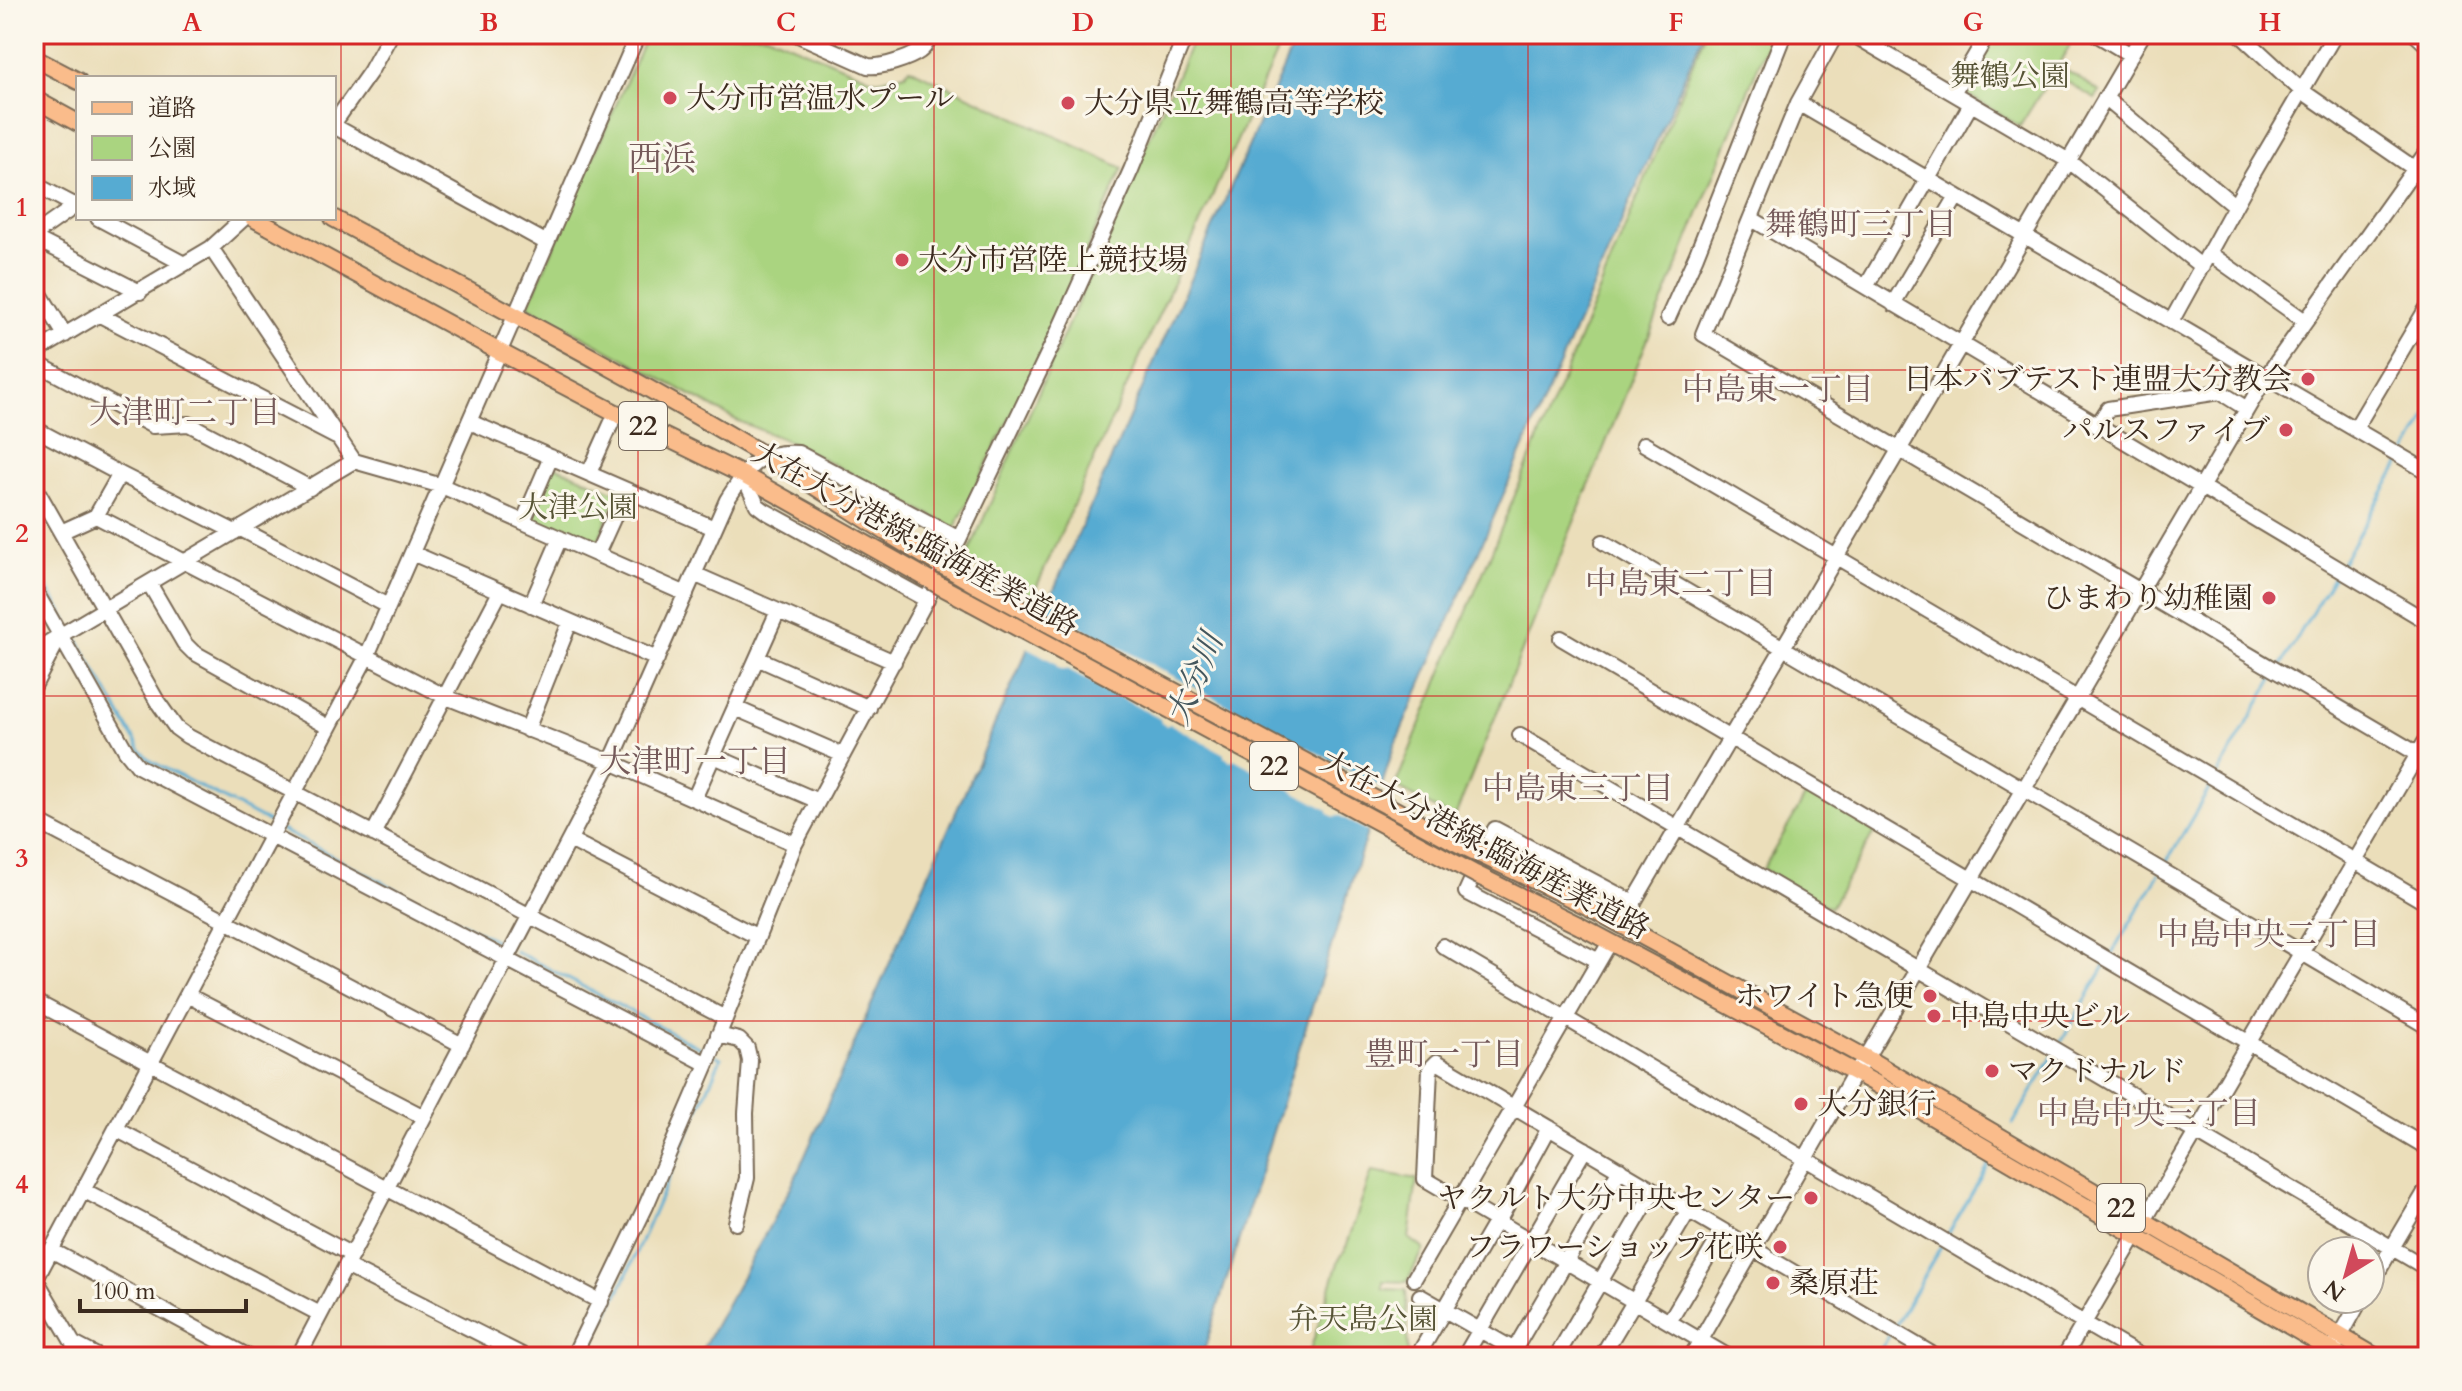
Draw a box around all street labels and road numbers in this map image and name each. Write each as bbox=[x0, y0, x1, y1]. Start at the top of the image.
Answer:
road number: 22 bbox=[619, 402, 667, 450]
street label: 大在大分港線;臨海産業道路 bbox=[744, 432, 1086, 646]
street label: 大在大分港線;臨海産業道路 bbox=[1313, 741, 1657, 949]
road number: 22 bbox=[1250, 742, 1298, 790]
road number: 22 bbox=[2097, 1184, 2145, 1232]

